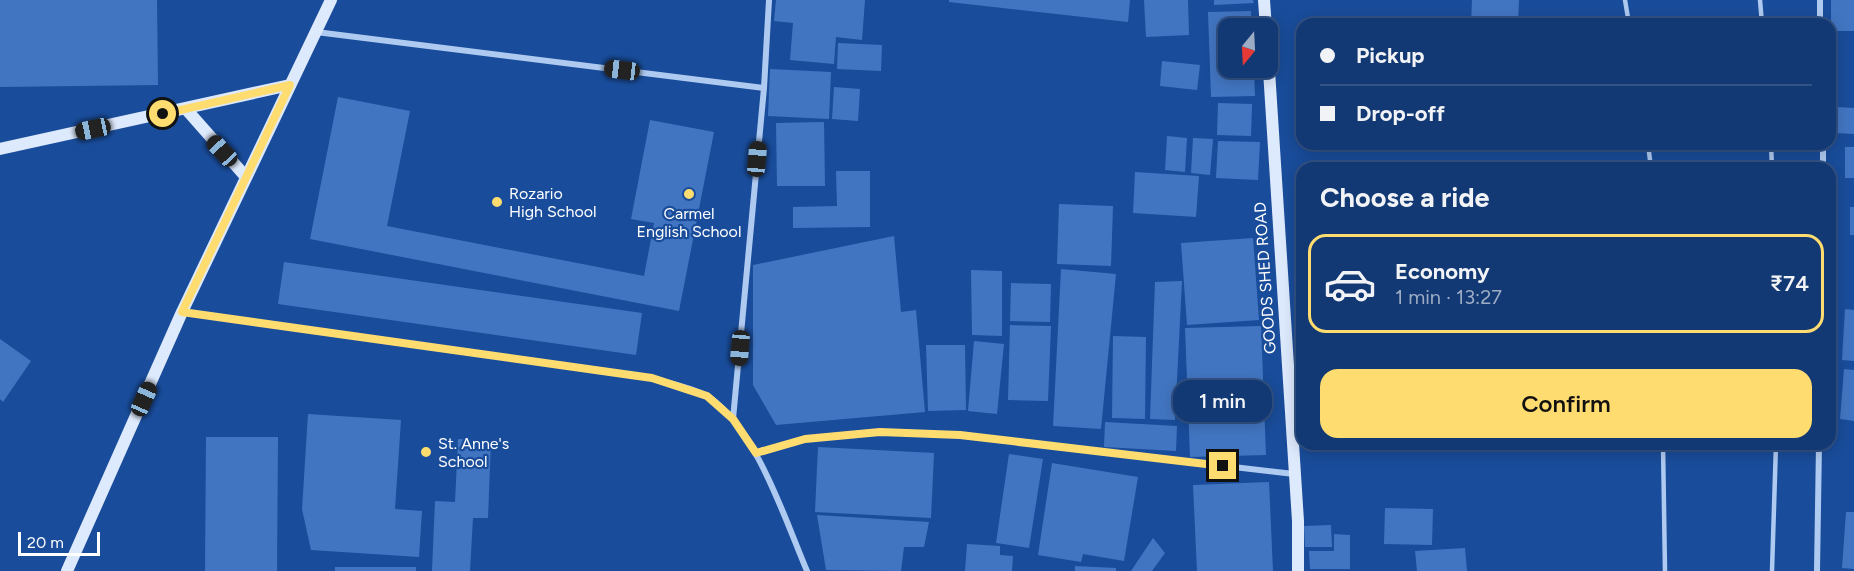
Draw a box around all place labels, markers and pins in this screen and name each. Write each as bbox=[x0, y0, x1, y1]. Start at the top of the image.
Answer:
place label: Rozario High School bbox=[509, 184, 597, 221]
marker: Carmel English School bbox=[682, 187, 696, 201]
marker: Rozario High School bbox=[490, 195, 504, 209]
place label: Carmel English School bbox=[637, 204, 741, 241]
place label: St. Anne's School bbox=[438, 434, 509, 471]
marker: St. Anne's School bbox=[419, 445, 433, 459]

